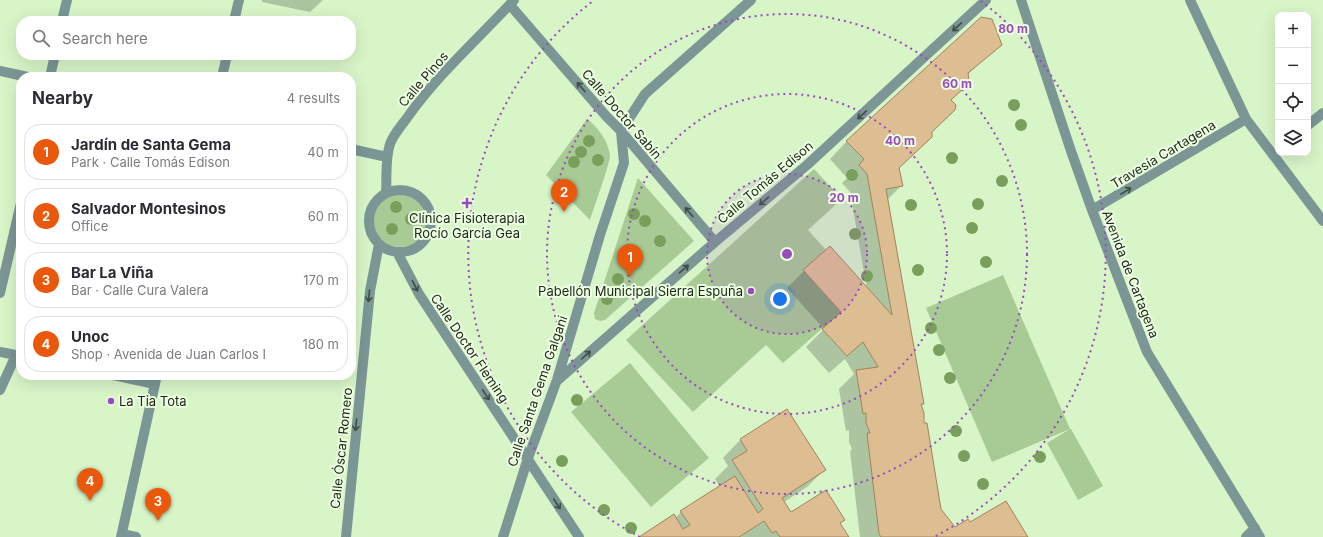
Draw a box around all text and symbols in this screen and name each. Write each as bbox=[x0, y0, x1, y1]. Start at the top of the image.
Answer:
map controls bbox=[1275, 12, 1311, 156]
button: + bbox=[1275, 12, 1311, 48]
search box bbox=[16, 16, 356, 60]
text: 80 m bbox=[998, 21, 1028, 36]
one-way arrow bbox=[952, 22, 962, 31]
icon: search bbox=[30, 27, 52, 49]
text: Search here bbox=[62, 29, 148, 48]
street label: Calle Pinos bbox=[395, 48, 451, 110]
button: − bbox=[1275, 48, 1311, 84]
street label: Calle Doctor Sabín bbox=[579, 66, 665, 162]
text: 60 m bbox=[942, 76, 972, 91]
one-way arrow bbox=[576, 81, 585, 92]
button: locate bbox=[1275, 84, 1311, 120]
text: Nearby bbox=[32, 88, 93, 108]
text: 4 results bbox=[287, 90, 340, 106]
one-way arrow bbox=[857, 110, 867, 120]
street label: Travesía Cartagena bbox=[1108, 116, 1218, 192]
button: layers bbox=[1275, 120, 1311, 156]
text: 40 m bbox=[885, 133, 915, 148]
text: Jardín de Santa Gema bbox=[71, 135, 231, 154]
street label: Calle Tomás Edison bbox=[714, 137, 816, 227]
text: 1 bbox=[43, 144, 49, 160]
text: 40 m bbox=[307, 144, 339, 160]
text: Park · Calle Tomás Edison bbox=[71, 154, 230, 170]
pin: 2 bbox=[551, 179, 577, 212]
one-way arrow bbox=[1120, 186, 1132, 194]
text: 20 m bbox=[829, 190, 859, 205]
one-way arrow bbox=[759, 196, 769, 205]
marker: Clínica Fisioterapia Rocío García Gea bbox=[461, 197, 473, 209]
text: Salvador Montesinos bbox=[71, 199, 226, 218]
one-way arrow bbox=[685, 207, 694, 217]
text: 2 bbox=[42, 208, 50, 224]
text: 60 m bbox=[308, 208, 339, 224]
street label: Avenida de Cartagena bbox=[1099, 208, 1163, 340]
place label: Clínica Fisioterapia Rocío García Gea bbox=[409, 210, 525, 241]
text: Office bbox=[71, 218, 108, 234]
pin: 1 bbox=[617, 244, 643, 277]
centre of rings bbox=[780, 247, 794, 261]
text: Bar La Viña bbox=[71, 263, 153, 282]
one-way arrow bbox=[679, 264, 689, 273]
text: 3 bbox=[42, 272, 50, 288]
text: 170 m bbox=[303, 272, 339, 288]
one-way arrow bbox=[412, 280, 419, 292]
text: Bar · Calle Cura Valera bbox=[71, 282, 209, 298]
place label: Pabellón Municipal Sierra Espuña bbox=[538, 283, 743, 299]
marker: Pabellón Municipal Sierra Espuña bbox=[746, 286, 756, 296]
one-way arrow bbox=[365, 289, 373, 302]
your location bbox=[770, 289, 790, 309]
street label: Calle Doctor Fleming bbox=[428, 290, 512, 406]
street label: Calle Santa Gema Galgani bbox=[504, 313, 570, 469]
text: Unoc bbox=[71, 327, 109, 346]
text: 4 bbox=[42, 336, 50, 352]
text: 180 m bbox=[302, 336, 339, 352]
text: Shop · Avenida de Juan Carlos I bbox=[71, 346, 266, 362]
one-way arrow bbox=[581, 350, 591, 359]
street label: Calle Óscar Romero bbox=[327, 386, 355, 509]
one-way arrow bbox=[482, 389, 490, 400]
place label: La Tia Tota bbox=[119, 393, 187, 409]
marker: La Tia Tota bbox=[106, 396, 116, 406]
one-way arrow bbox=[353, 418, 360, 431]
pin: 4 bbox=[77, 468, 103, 501]
pin: 3 bbox=[145, 488, 171, 521]
one-way arrow bbox=[553, 498, 561, 509]

